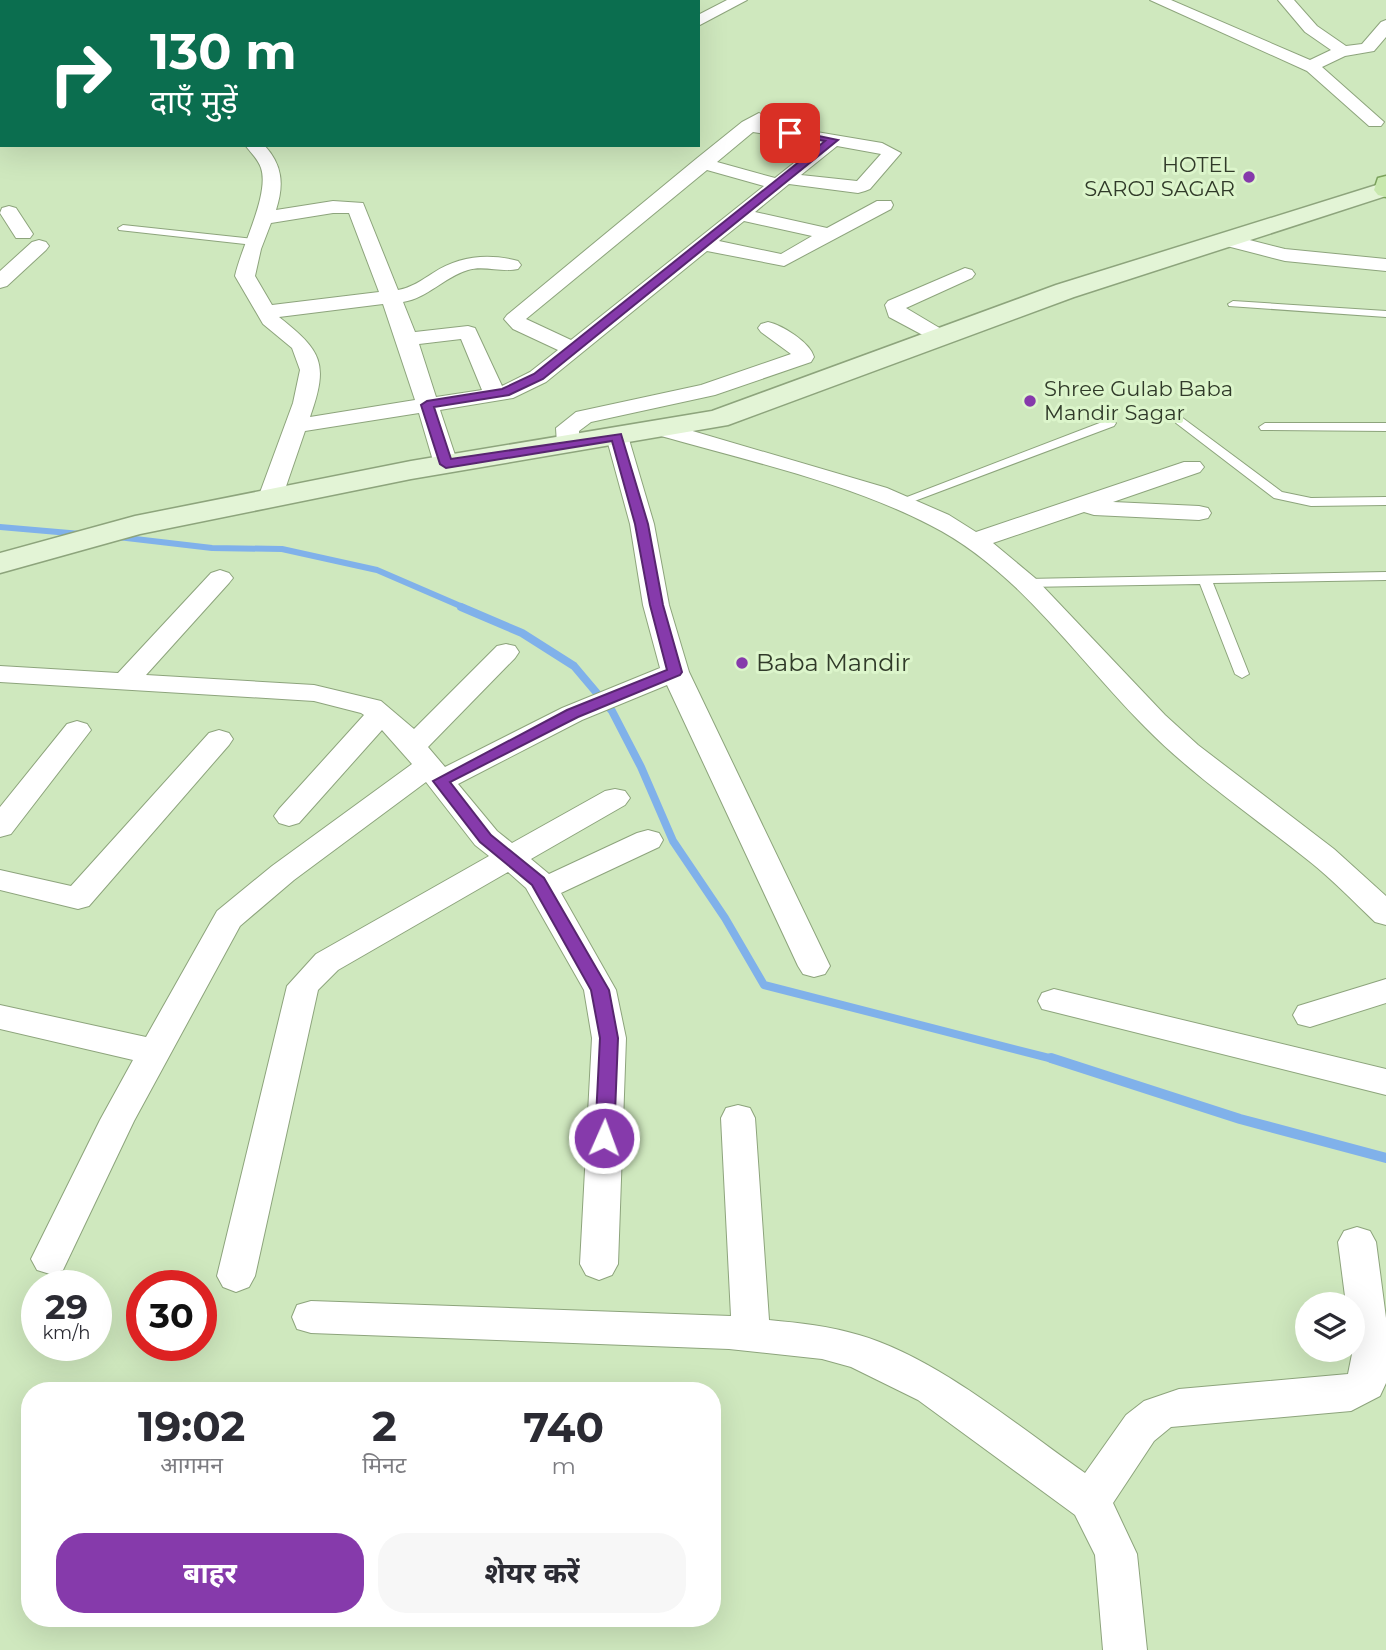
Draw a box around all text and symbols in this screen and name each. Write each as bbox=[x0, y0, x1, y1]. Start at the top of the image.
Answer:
text: 130 m bbox=[150, 22, 297, 81]
icon: right bbox=[35, 28, 126, 119]
text: दाएँ मुड़ें bbox=[150, 82, 238, 121]
pin bbox=[760, 103, 820, 163]
icon: arrive bbox=[771, 114, 809, 152]
place label: HOTEL SAROJ SAGAR bbox=[1084, 152, 1236, 201]
marker: HOTEL SAROJ SAGAR bbox=[1241, 169, 1257, 185]
place label: Shree Gulab Baba Mandir Sagar bbox=[1044, 376, 1233, 425]
marker: Shree Gulab Baba Mandir Sagar bbox=[1022, 393, 1038, 409]
place label: Baba Mandir bbox=[756, 648, 911, 677]
marker: Baba Mandir bbox=[734, 655, 750, 671]
position arrow bbox=[567, 1101, 641, 1175]
speed limit sign: 30 bbox=[126, 1270, 217, 1361]
text: 29 bbox=[45, 1285, 88, 1328]
map controls bbox=[1295, 1292, 1365, 1362]
button: layers bbox=[1295, 1292, 1365, 1362]
text: km/h bbox=[42, 1322, 91, 1344]
text: 19:02 bbox=[138, 1400, 245, 1452]
text: 2 bbox=[372, 1400, 397, 1452]
text: 740 bbox=[523, 1401, 604, 1453]
text: आगमन bbox=[160, 1451, 223, 1479]
text: मिनट bbox=[362, 1451, 406, 1479]
text: m bbox=[551, 1452, 576, 1480]
button: बाहर bbox=[56, 1533, 364, 1613]
button: शेयर करें bbox=[378, 1533, 686, 1613]

